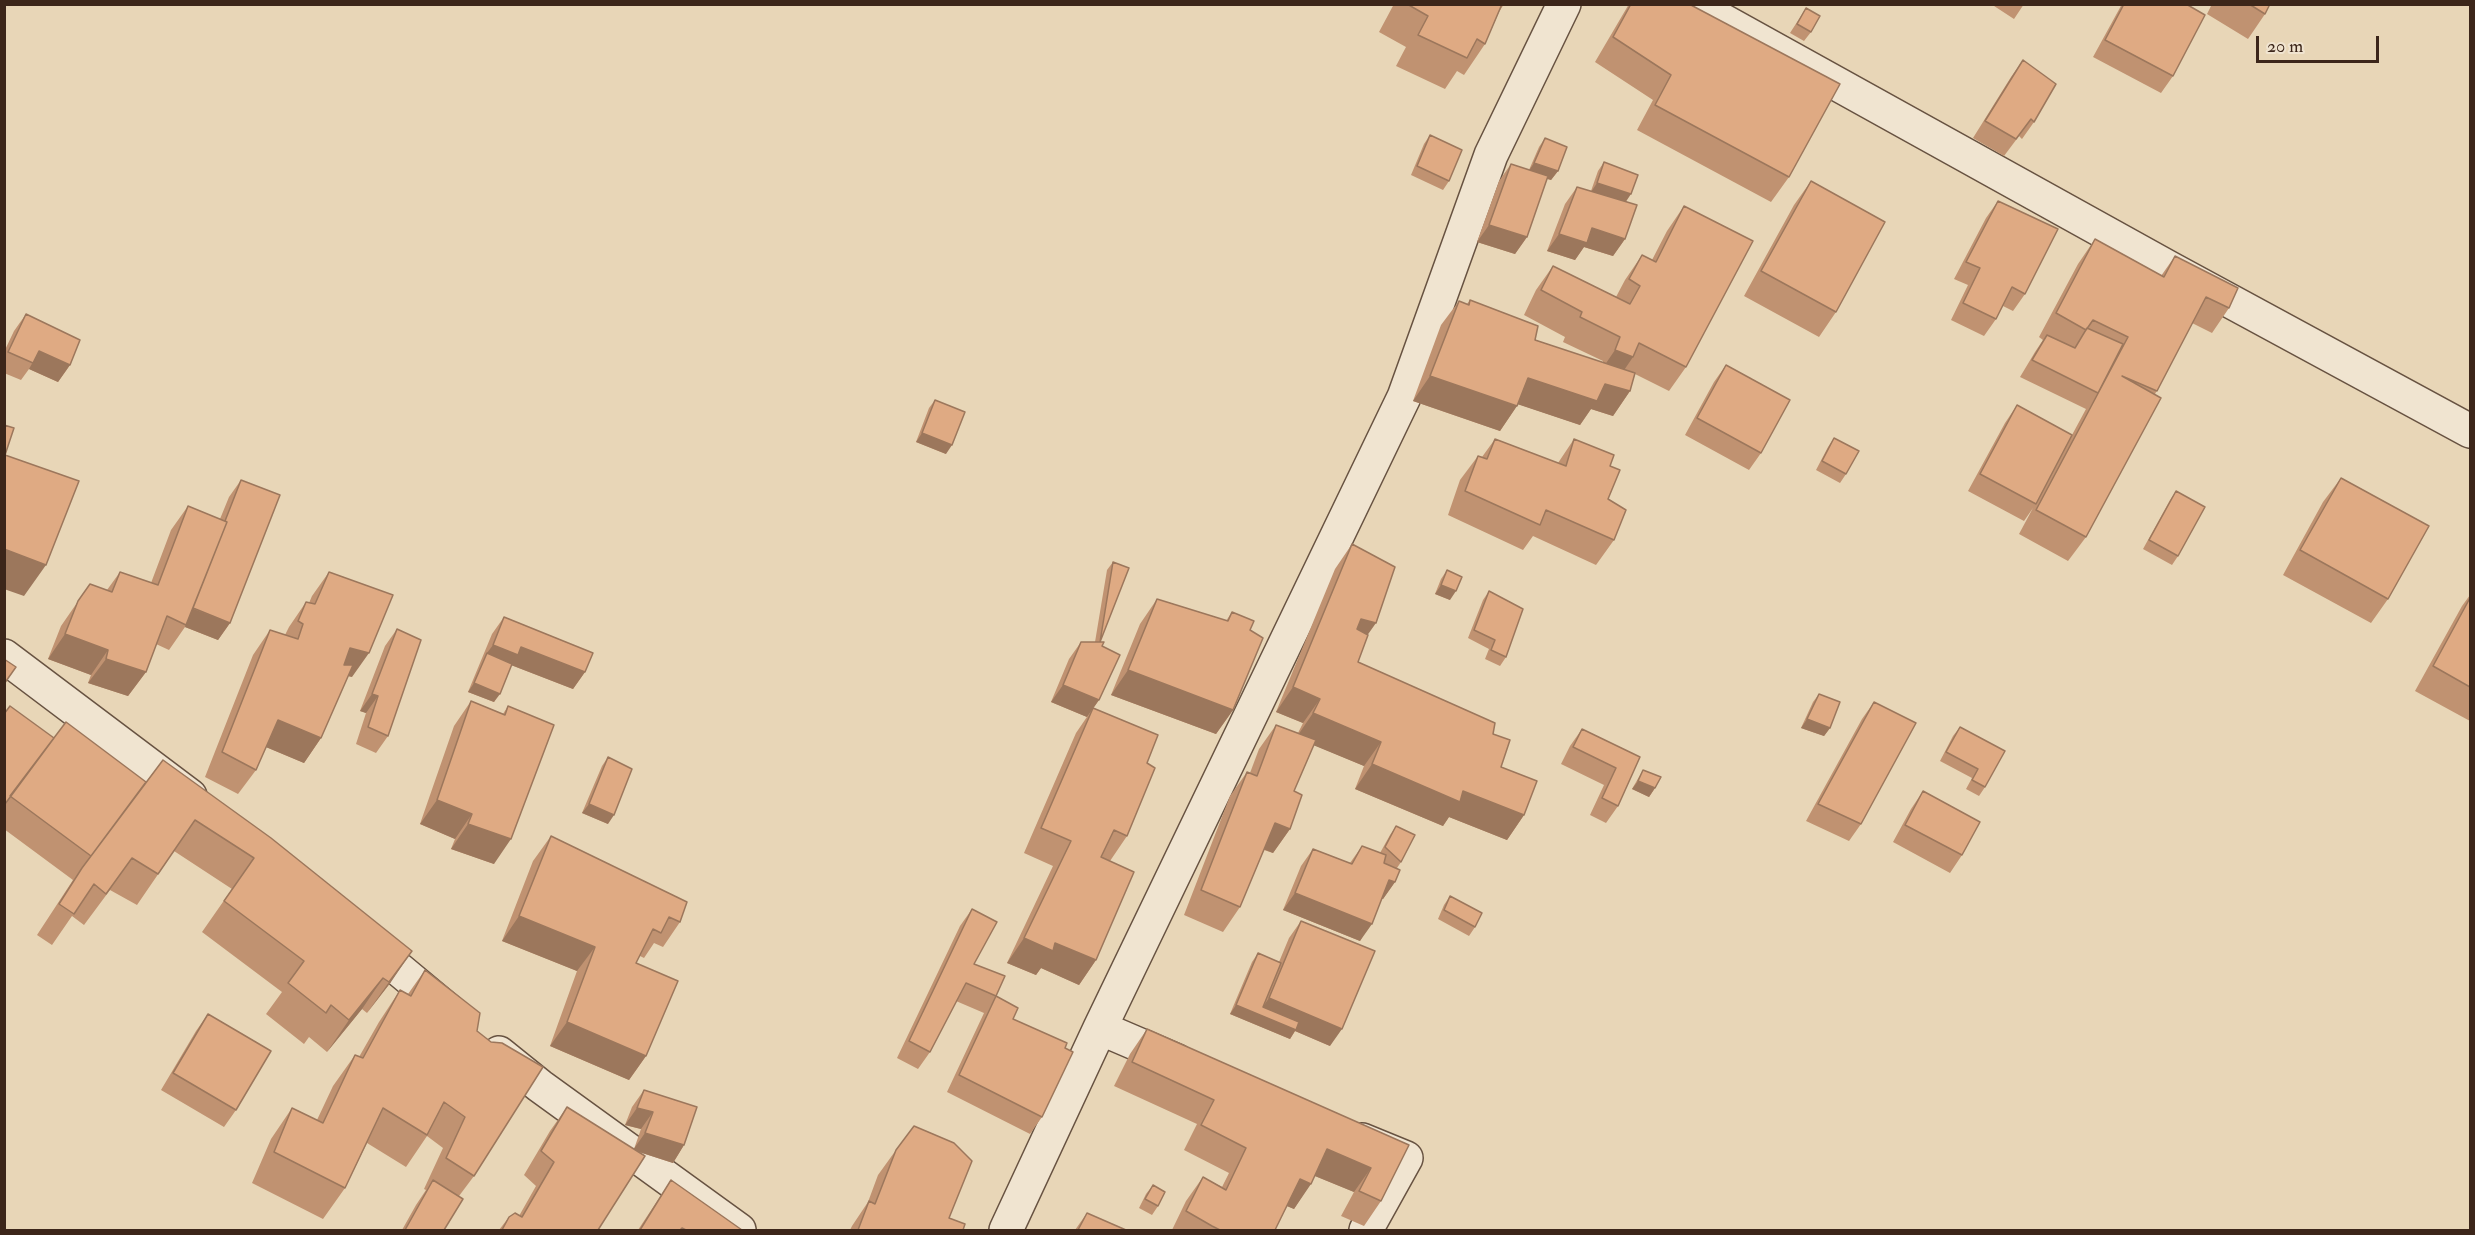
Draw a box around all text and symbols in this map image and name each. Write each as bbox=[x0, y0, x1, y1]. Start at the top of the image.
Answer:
scale bar bbox=[2259, 24, 2382, 62]
text: 20 m bbox=[2267, 35, 2303, 58]

